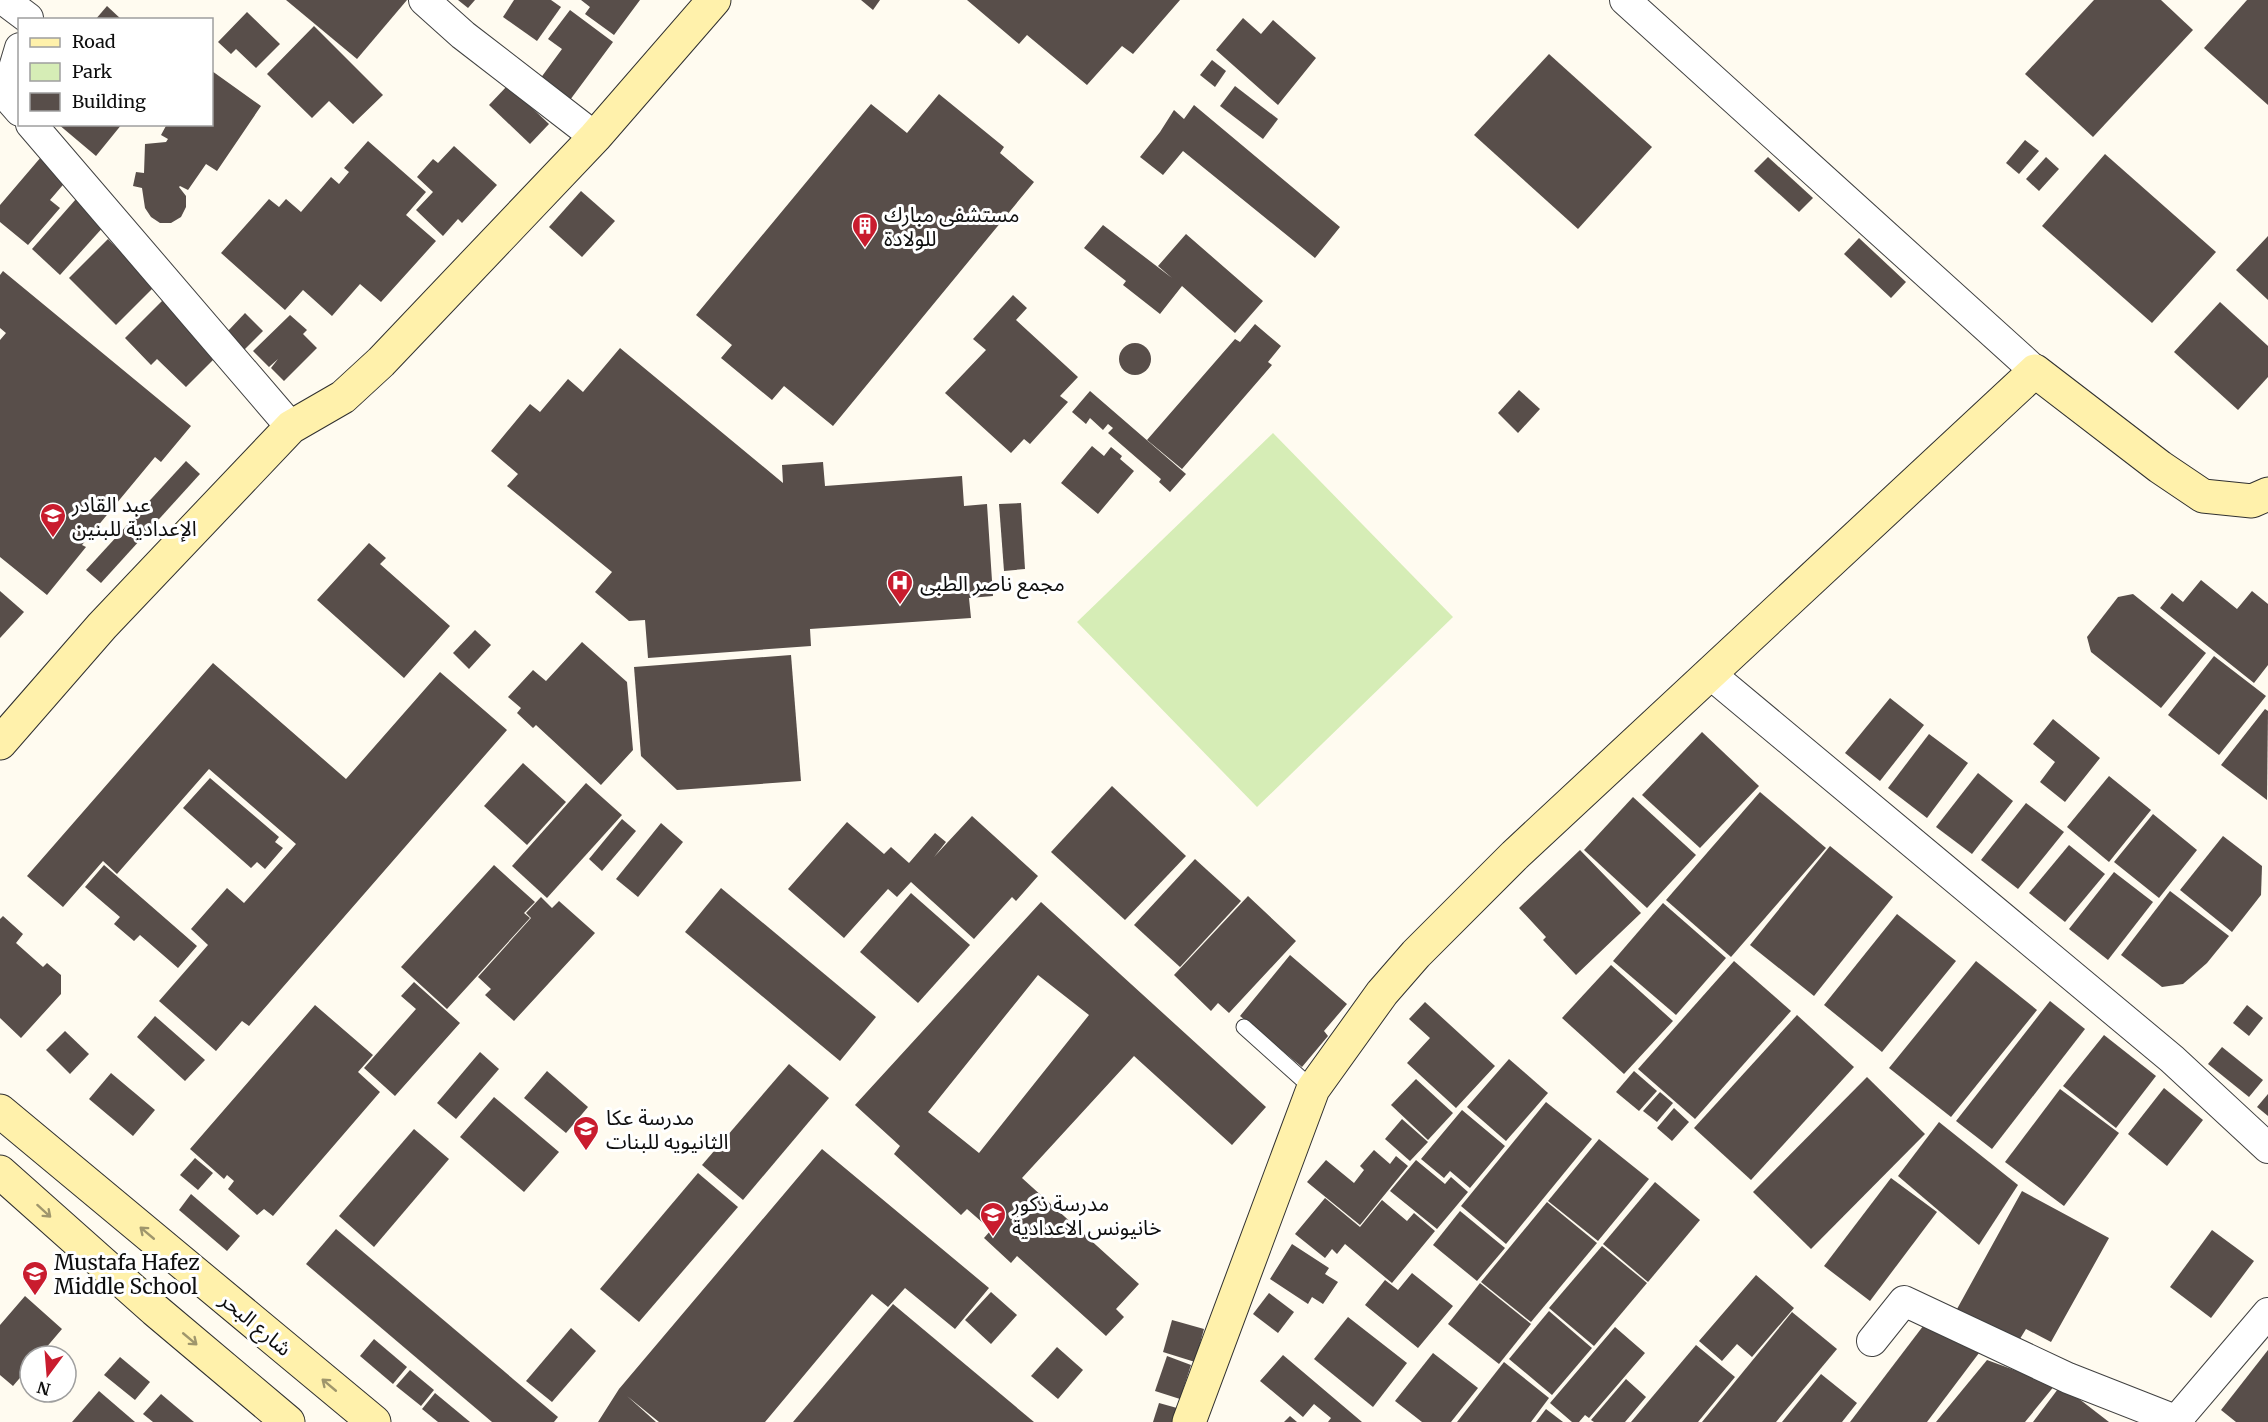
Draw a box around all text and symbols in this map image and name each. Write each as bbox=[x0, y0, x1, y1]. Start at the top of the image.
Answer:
legend bbox=[18, 18, 213, 126]
text: Road bbox=[72, 30, 116, 53]
text: Park bbox=[72, 60, 113, 83]
text: Building bbox=[72, 90, 146, 113]
place label: مستشفى مبارك للولادة bbox=[884, 201, 1019, 252]
building icon: مستشفى مبارك للولادة bbox=[850, 211, 880, 249]
place label: عبد القادر الإعدادية للبنين bbox=[71, 491, 197, 542]
school or university icon: عبد القادر الإعدادية للبنين bbox=[38, 501, 68, 539]
hospital icon: مجمع ناصر الطبى bbox=[885, 568, 915, 606]
place label: مجمع ناصر الطبى bbox=[920, 570, 1065, 599]
place label: مدرسة عكا الثانيويه للبنات bbox=[606, 1104, 728, 1155]
school or university icon: مدرسة عكا الثانيويه للبنات bbox=[571, 1114, 601, 1152]
place label: مدرسة ذكور خانيونس الاعدادية bbox=[1011, 1190, 1162, 1241]
school or university icon: مدرسة ذكور خانيونس الاعدادية bbox=[978, 1200, 1008, 1238]
one-way arrow bbox=[36, 1203, 51, 1217]
one-way arrow bbox=[139, 1227, 155, 1240]
place label: Mustafa Hafez Middle School bbox=[54, 1249, 200, 1300]
school or university icon: Mustafa Hafez Middle School bbox=[20, 1259, 50, 1297]
street label: شارع البحر bbox=[213, 1286, 297, 1363]
one-way arrow bbox=[182, 1333, 198, 1346]
north arrow bbox=[18, 1344, 78, 1404]
text: N bbox=[35, 1377, 53, 1400]
one-way arrow bbox=[321, 1378, 337, 1391]

